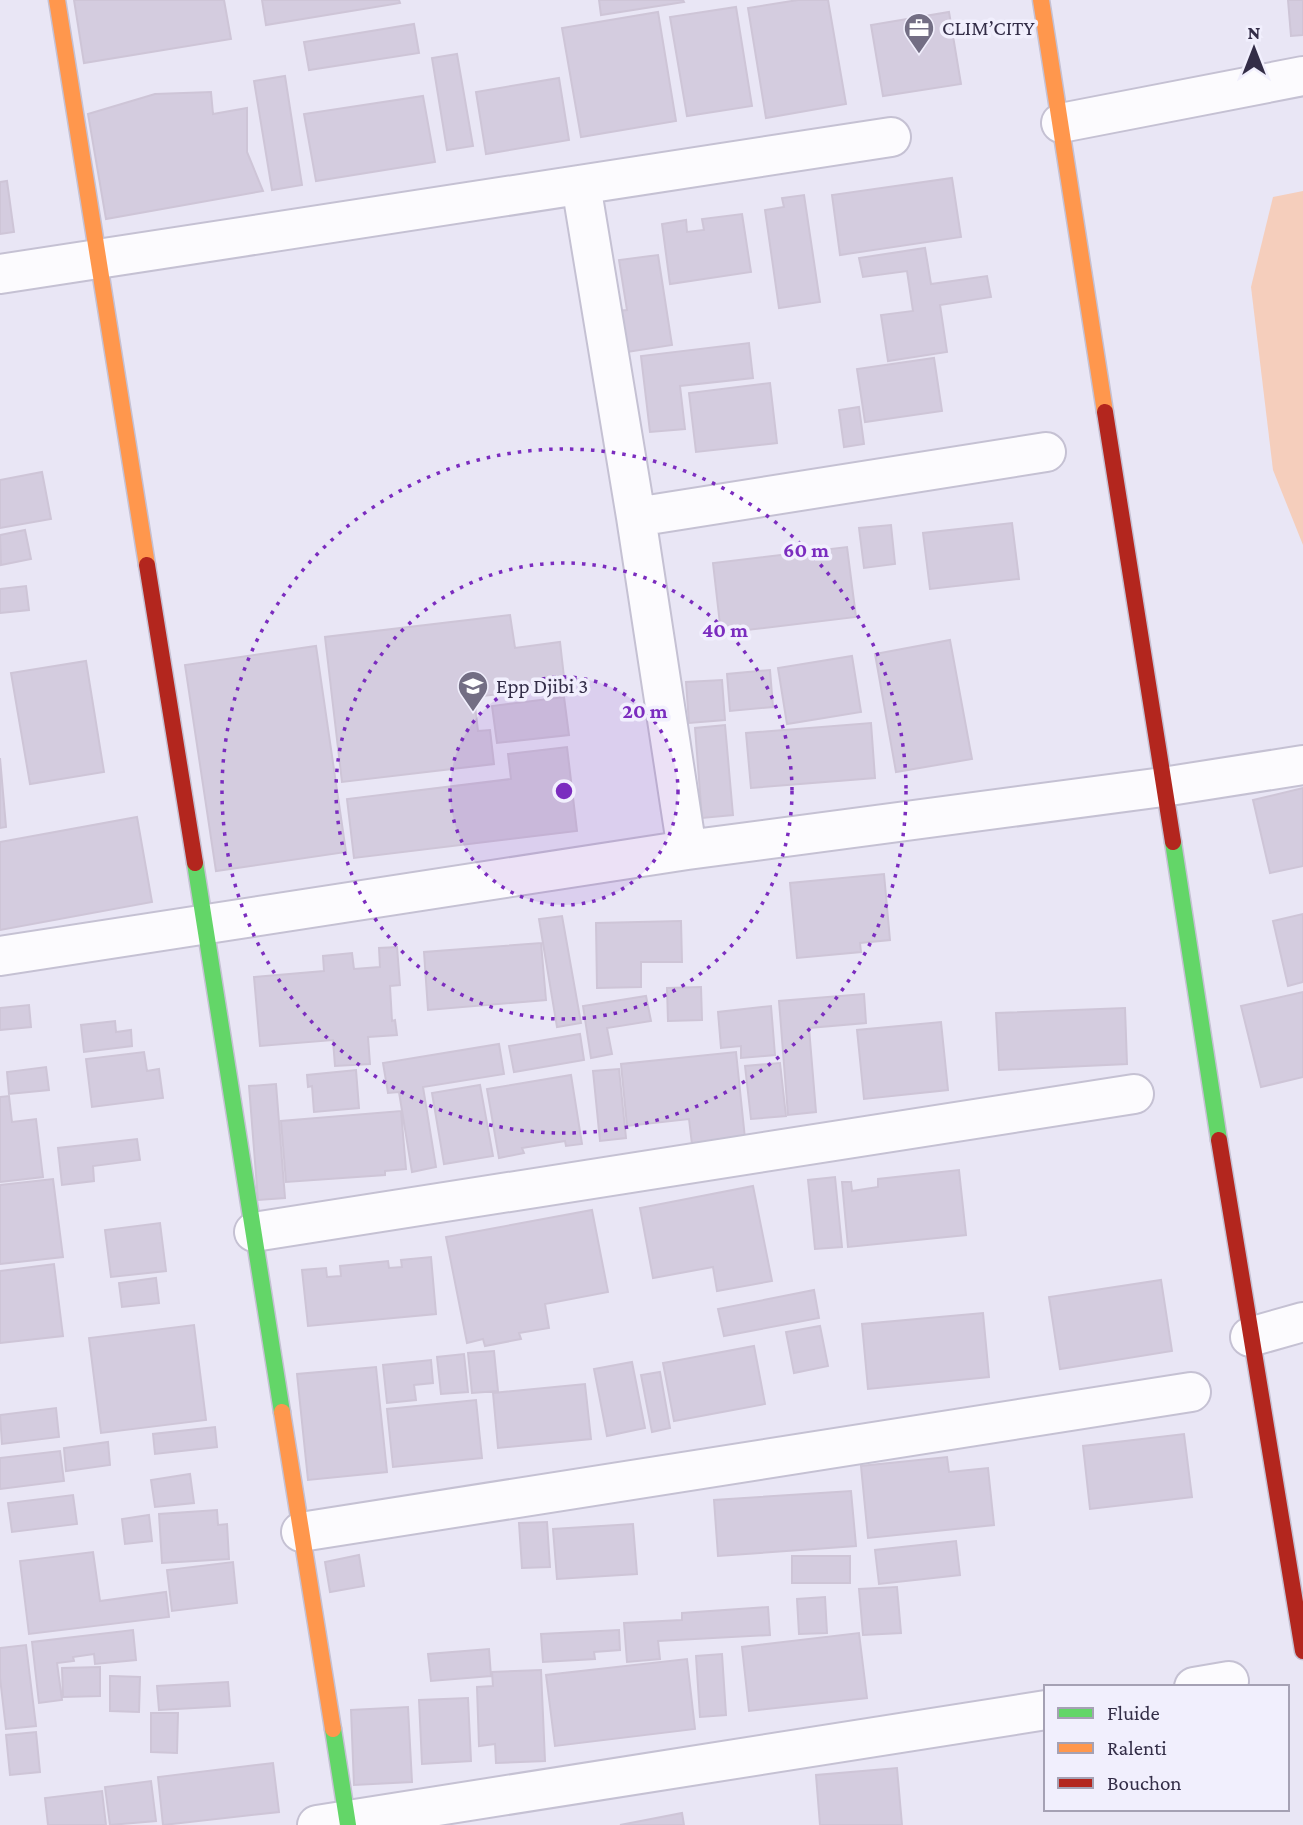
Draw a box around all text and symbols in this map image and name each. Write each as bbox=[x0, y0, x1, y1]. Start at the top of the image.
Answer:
office icon: CLIM’CITY bbox=[902, 11, 936, 55]
north arrow bbox=[1219, 14, 1289, 84]
place label: CLIM’CITY bbox=[942, 16, 1035, 40]
text: N bbox=[1248, 22, 1261, 43]
text: 60 m bbox=[783, 538, 829, 562]
text: 40 m bbox=[702, 618, 748, 642]
school or university icon: Epp Djibi 3 bbox=[456, 669, 490, 713]
place label: Epp Djibi 3 bbox=[496, 674, 588, 698]
text: 20 m bbox=[622, 699, 668, 723]
centre of rings bbox=[552, 779, 576, 803]
legend bbox=[1044, 1685, 1289, 1811]
text: Fluide bbox=[1107, 1701, 1160, 1725]
text: Ralenti bbox=[1107, 1736, 1167, 1760]
text: Bouchon bbox=[1107, 1771, 1182, 1795]

